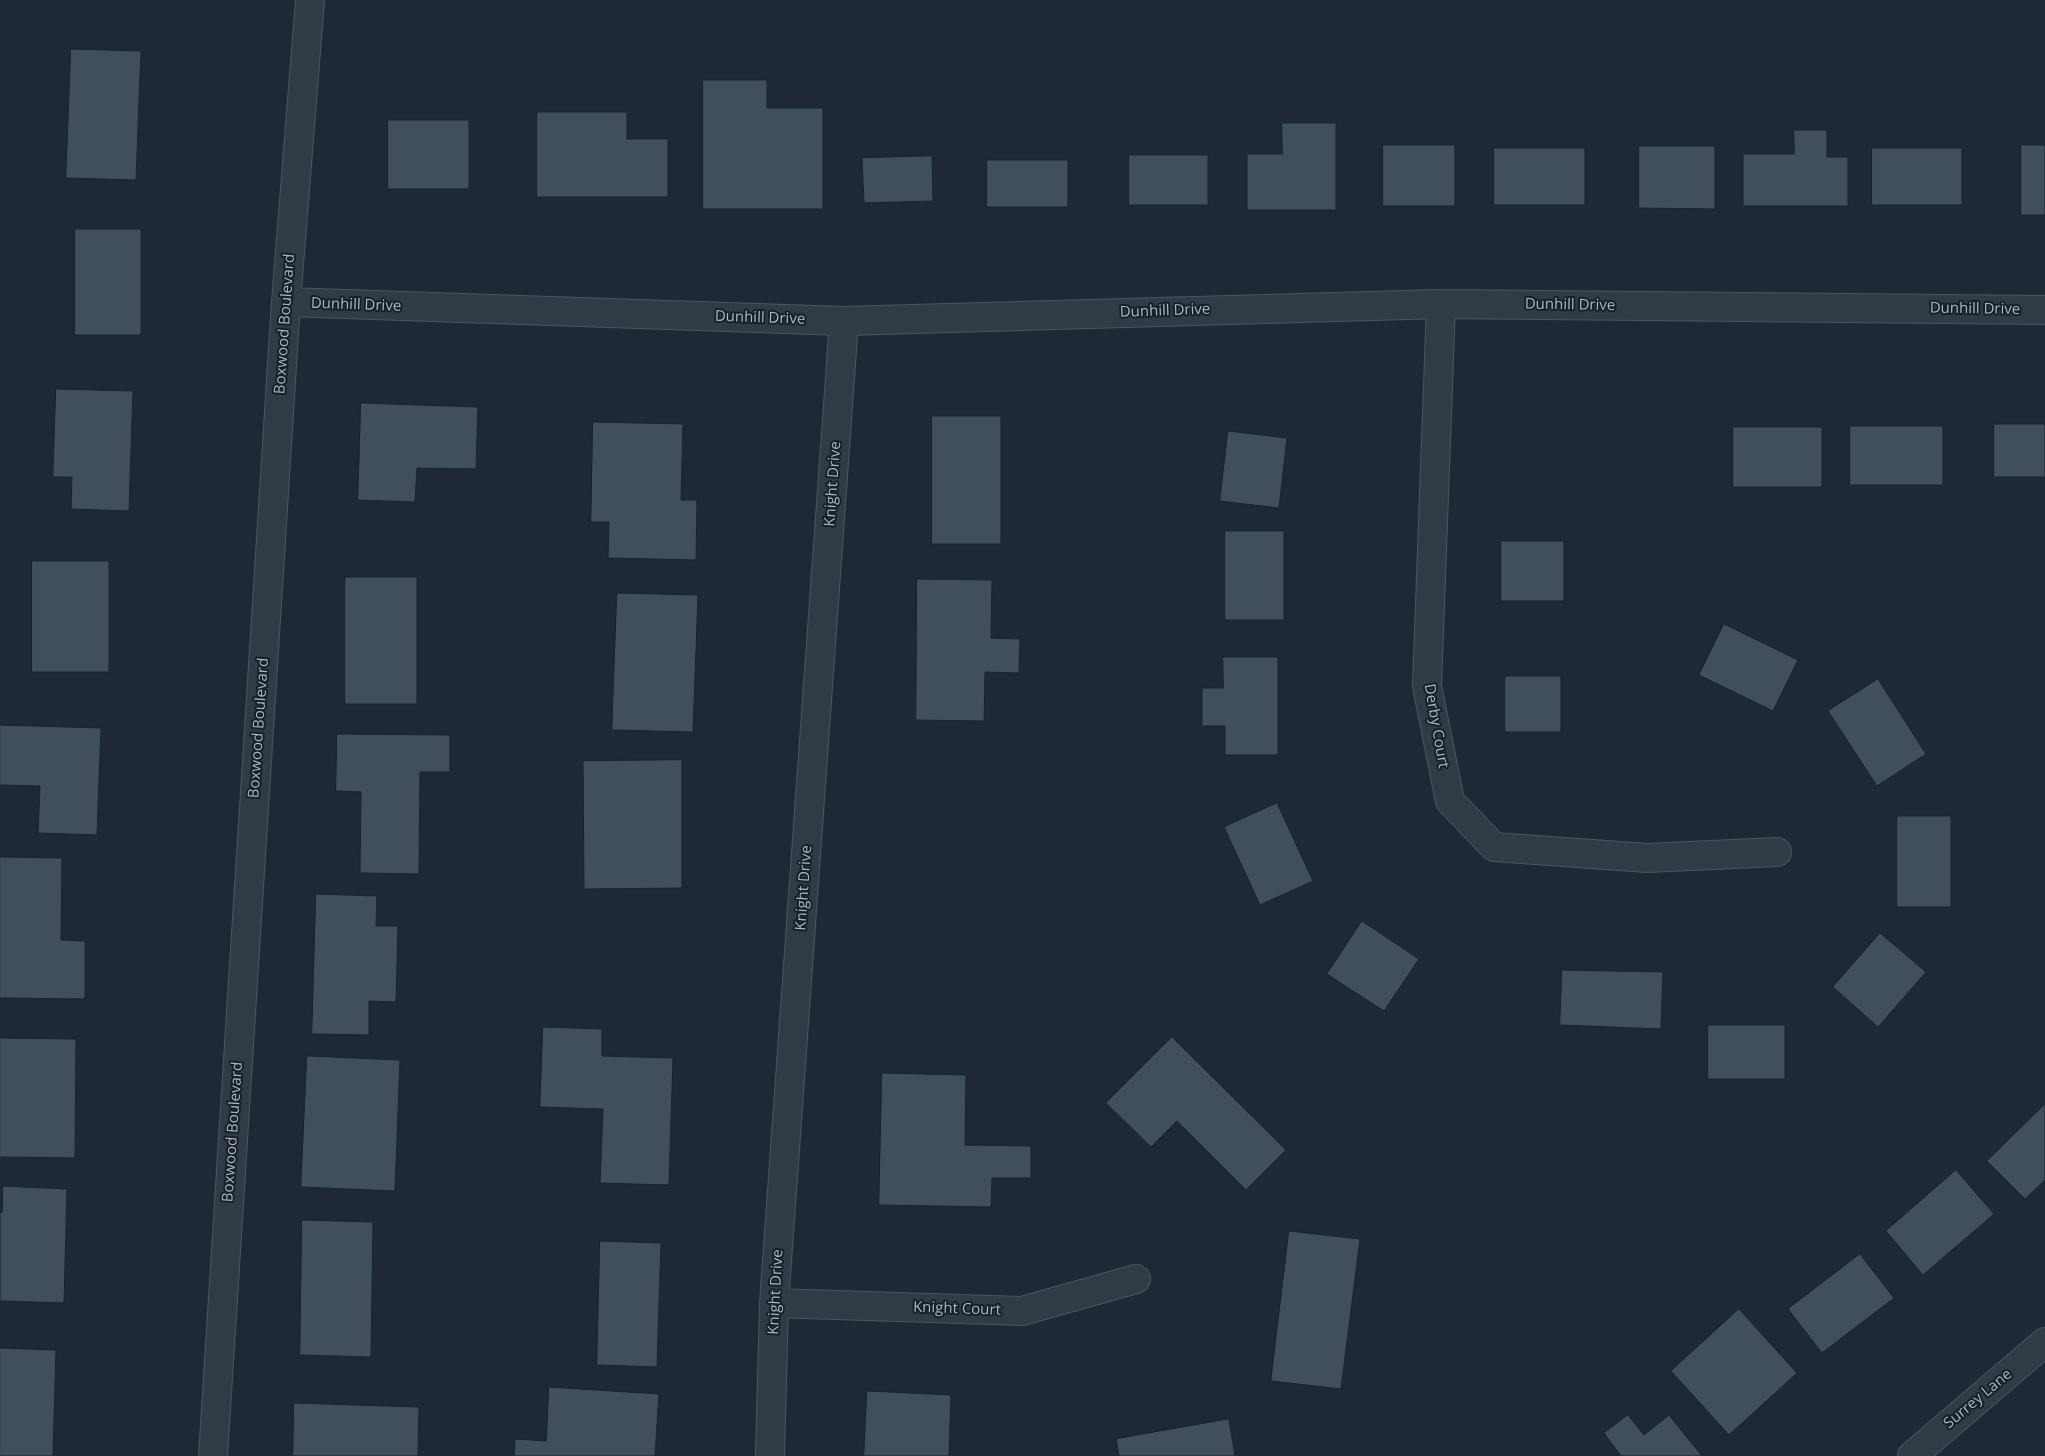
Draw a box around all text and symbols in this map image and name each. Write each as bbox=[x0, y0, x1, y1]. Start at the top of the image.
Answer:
street label: Boxwood Boulevard bbox=[271, 253, 299, 395]
street label: Dunhill Drive bbox=[310, 294, 402, 316]
street label: Dunhill Drive bbox=[1525, 295, 1615, 315]
street label: Dunhill Drive bbox=[1930, 299, 2020, 319]
street label: Dunhill Drive bbox=[1119, 300, 1211, 322]
street label: Dunhill Drive bbox=[714, 307, 806, 329]
street label: Knight Drive bbox=[821, 441, 845, 527]
street label: Boxwood Boulevard bbox=[245, 657, 273, 799]
street label: Derby Court bbox=[1420, 682, 1452, 770]
street label: Knight Drive bbox=[792, 845, 816, 931]
street label: Boxwood Boulevard bbox=[219, 1061, 247, 1203]
street label: Knight Drive bbox=[765, 1249, 787, 1335]
street label: Knight Court bbox=[913, 1298, 1001, 1320]
street label: Surrey Lane bbox=[1940, 1365, 2016, 1433]

